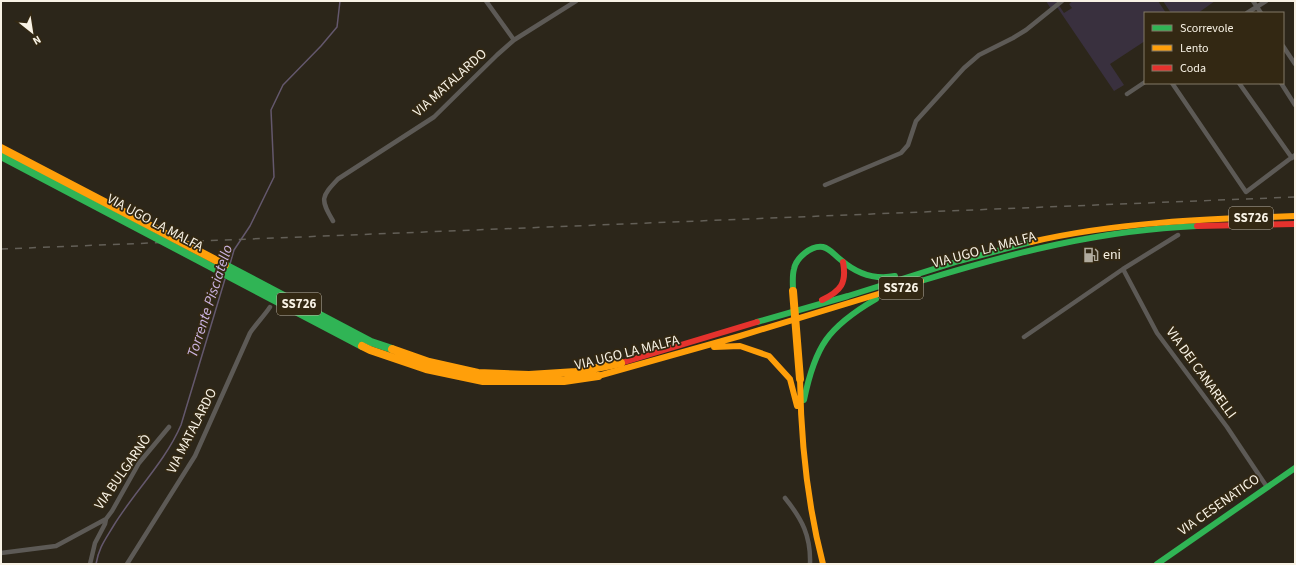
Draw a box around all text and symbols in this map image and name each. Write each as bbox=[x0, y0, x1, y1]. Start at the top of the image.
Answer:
north arrow bbox=[12, 12, 52, 52]
legend bbox=[1144, 12, 1284, 84]
text: Scorrevole bbox=[1180, 20, 1233, 37]
text: N bbox=[30, 32, 44, 49]
text: Lento bbox=[1180, 40, 1209, 57]
street label: VIA MATALARDO bbox=[409, 44, 491, 122]
text: Coda bbox=[1180, 60, 1206, 77]
street label: VIA UGO LA MALFA bbox=[103, 189, 207, 257]
road number: SS726 bbox=[1229, 207, 1273, 229]
street label: VIA UGO LA MALFA bbox=[930, 226, 1039, 273]
water label: Torrente Pisciatello bbox=[182, 242, 238, 360]
place label: eni bbox=[1103, 245, 1121, 265]
fuel station icon: eni bbox=[1082, 246, 1100, 264]
road number: SS726 bbox=[879, 277, 923, 299]
road number: SS726 bbox=[277, 293, 321, 315]
street label: VIA DEI CANARELLI bbox=[1161, 323, 1241, 423]
street label: VIA UGO LA MALFA bbox=[573, 330, 682, 376]
street label: VIA MATALARDO bbox=[162, 385, 222, 477]
street label: VIA BULGARNÒ bbox=[90, 430, 156, 514]
street label: VIA CESENATICO bbox=[1174, 469, 1264, 541]

